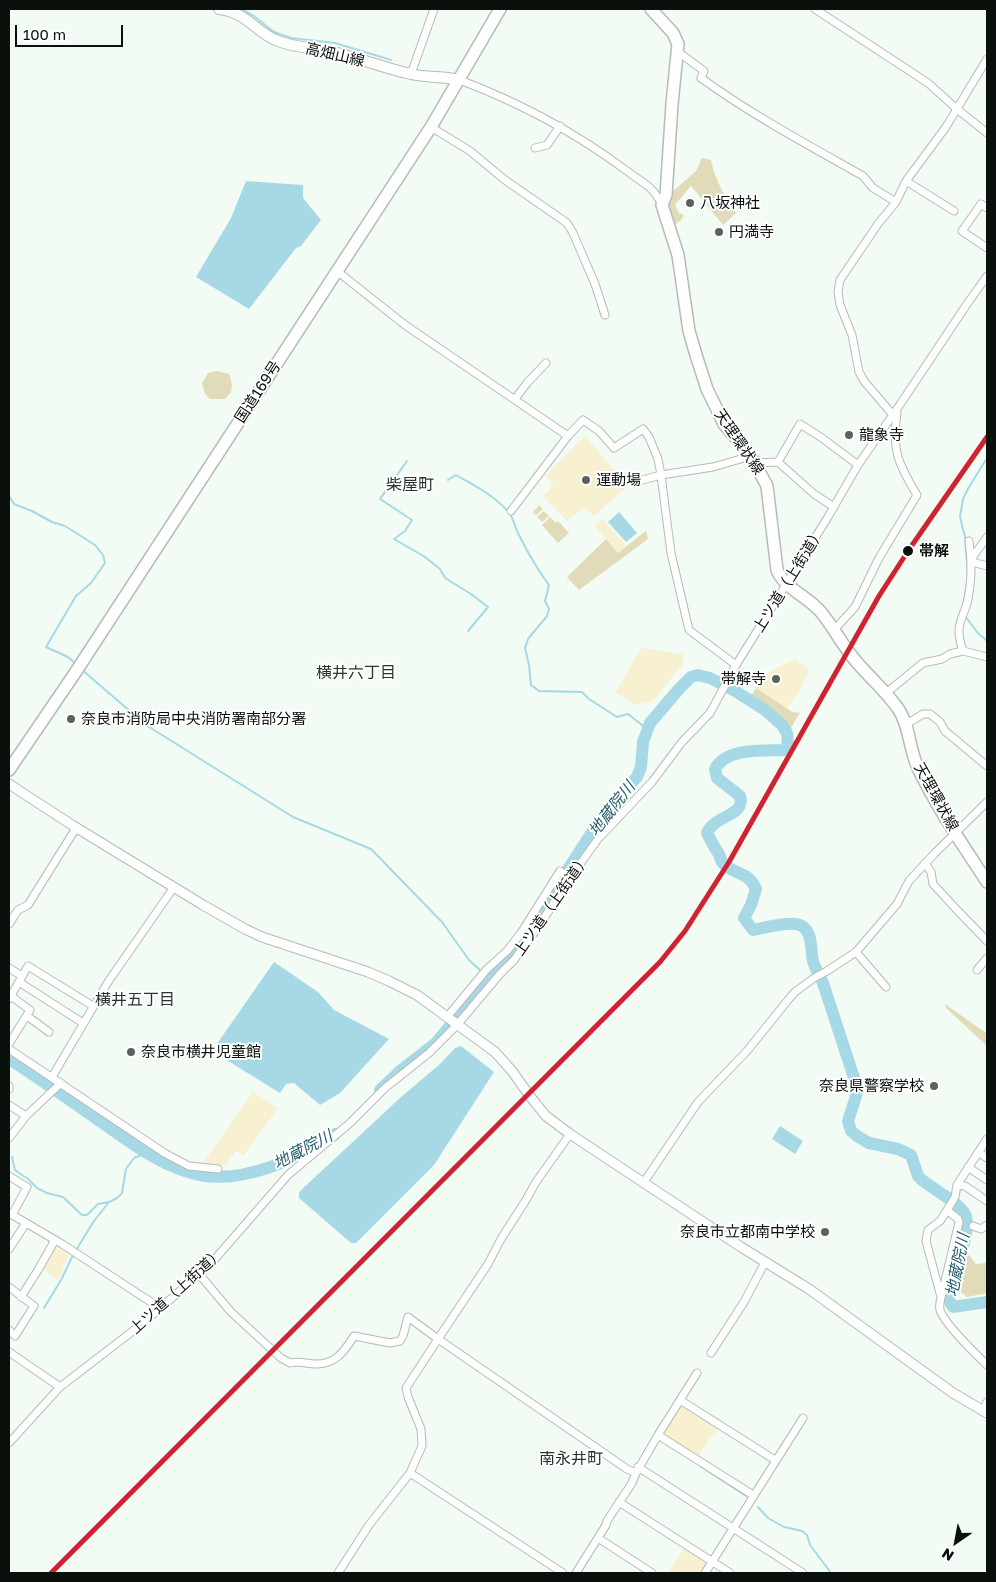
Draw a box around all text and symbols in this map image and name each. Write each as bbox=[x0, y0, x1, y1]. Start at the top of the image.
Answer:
scale bar bbox=[18, 15, 125, 47]
text: 100 m bbox=[23, 25, 66, 43]
street label: 高畑山線 bbox=[304, 39, 366, 71]
place label: 八坂神社 bbox=[700, 194, 760, 212]
marker: 八坂神社 bbox=[684, 197, 696, 209]
place label: 円満寺 bbox=[729, 223, 774, 241]
marker: 円満寺 bbox=[713, 226, 725, 238]
street label: 国道169号 bbox=[231, 358, 285, 426]
street label: 天理環状線 bbox=[711, 406, 767, 478]
place label: 龍象寺 bbox=[859, 426, 904, 444]
marker: 龍象寺 bbox=[843, 429, 855, 441]
place label: 運動場 bbox=[596, 471, 641, 489]
marker: 運動場 bbox=[580, 474, 592, 486]
district label: 柴屋町 bbox=[386, 475, 434, 495]
street label: 上ツ道（上街道） bbox=[750, 524, 828, 636]
place label: 帯解 bbox=[919, 542, 949, 560]
marker: 帯解 bbox=[901, 544, 915, 558]
district label: 横井六丁目 bbox=[316, 663, 396, 683]
place label: 帯解寺 bbox=[721, 670, 766, 688]
marker: 帯解寺 bbox=[770, 673, 782, 685]
place label: 奈良市消防局中央消防署南部分署 bbox=[81, 710, 306, 728]
marker: 奈良市消防局中央消防署南部分署 bbox=[65, 713, 77, 725]
street label: 天理環状線 bbox=[910, 760, 962, 834]
water label: 地蔵院川 bbox=[585, 778, 639, 840]
street label: 上ツ道（上街道） bbox=[510, 851, 594, 959]
district label: 横井五丁目 bbox=[95, 990, 175, 1010]
place label: 奈良市横井児童館 bbox=[141, 1043, 261, 1061]
marker: 奈良市横井児童館 bbox=[125, 1046, 137, 1058]
place label: 奈良県警察学校 bbox=[819, 1077, 924, 1095]
marker: 奈良県警察学校 bbox=[928, 1080, 940, 1092]
water label: 地蔵院川 bbox=[270, 1127, 336, 1173]
place label: 奈良市立都南中学校 bbox=[680, 1223, 815, 1241]
marker: 奈良市立都南中学校 bbox=[819, 1226, 831, 1238]
water label: 地蔵院川 bbox=[942, 1232, 974, 1298]
street label: 上ツ道（上街道） bbox=[126, 1244, 228, 1338]
district label: 南永井町 bbox=[539, 1449, 603, 1469]
north arrow bbox=[931, 1517, 981, 1567]
text: N bbox=[938, 1545, 957, 1565]

